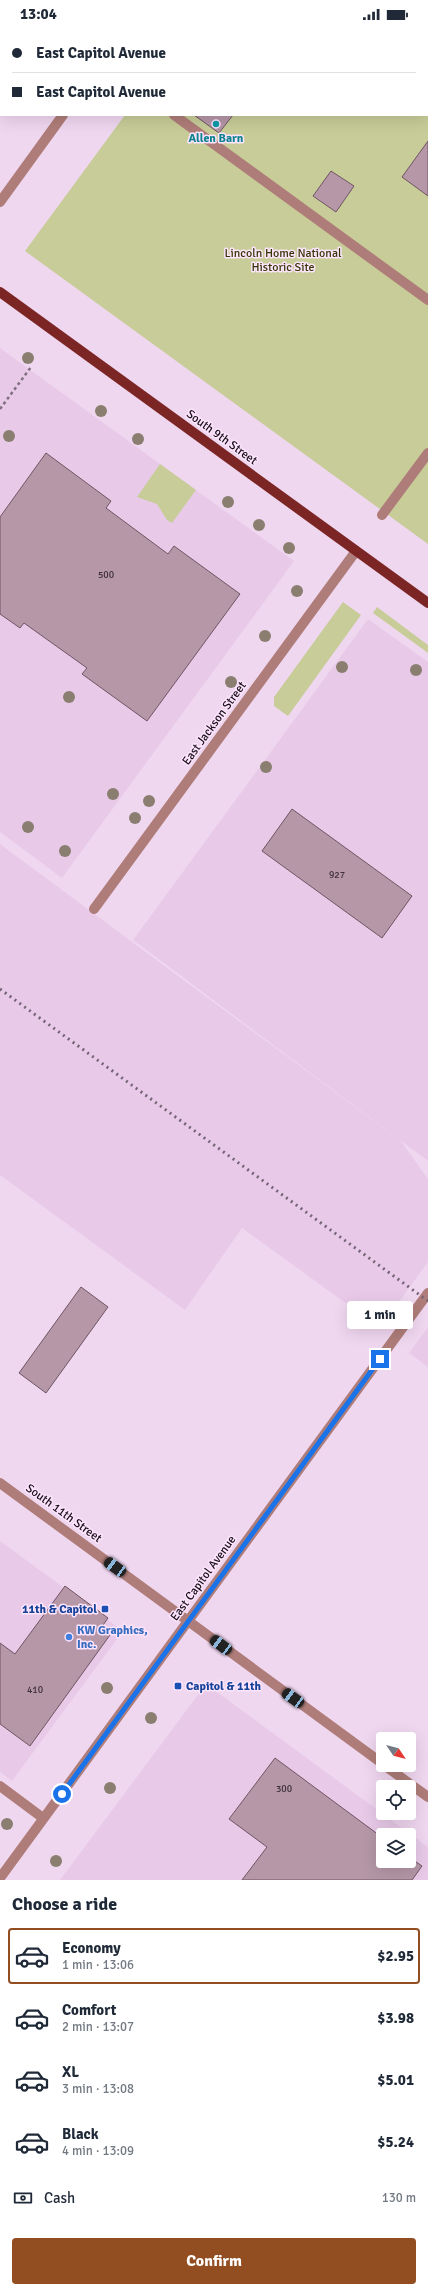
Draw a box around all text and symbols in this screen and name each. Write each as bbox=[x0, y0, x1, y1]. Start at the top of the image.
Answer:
text: 13:04 bbox=[20, 5, 57, 23]
text: East Capitol Avenue bbox=[36, 44, 166, 62]
text: East Capitol Avenue bbox=[36, 83, 166, 101]
marker: Allen Barn bbox=[211, 119, 221, 129]
place label: Allen Barn bbox=[189, 131, 244, 146]
park label: Lincoln Home National Historic Site bbox=[225, 246, 342, 275]
street label: South 9th Street bbox=[183, 407, 260, 468]
house number: 500 bbox=[98, 569, 114, 581]
street label: East Jackson Street bbox=[179, 679, 250, 768]
house number: 927 bbox=[329, 869, 345, 881]
callout: 1 min bbox=[347, 1301, 413, 1329]
text: 1 min bbox=[364, 1307, 396, 1323]
route end bbox=[371, 1350, 389, 1368]
street label: South 11th Street bbox=[23, 1481, 105, 1546]
street label: East Capitol Avenue bbox=[167, 1533, 239, 1624]
car bbox=[102, 1555, 128, 1579]
place label: 11th & Capitol bbox=[22, 1602, 97, 1617]
marker: 11th & Capitol bbox=[100, 1604, 110, 1614]
place label: KW Graphics, Inc. bbox=[77, 1623, 148, 1652]
marker: KW Graphics, Inc. bbox=[64, 1632, 74, 1642]
car bbox=[208, 1633, 234, 1657]
place label: Capitol & 11th bbox=[186, 1679, 261, 1694]
marker: Capitol & 11th bbox=[173, 1681, 183, 1691]
house number: 410 bbox=[27, 1684, 43, 1696]
car bbox=[280, 1686, 306, 1710]
north arrow bbox=[376, 1732, 416, 1772]
map controls bbox=[376, 1732, 416, 1868]
button: locate bbox=[376, 1780, 416, 1820]
house number: 300 bbox=[276, 1783, 292, 1795]
route start bbox=[53, 1785, 71, 1803]
button: layers bbox=[376, 1828, 416, 1868]
text: Choose a ride bbox=[12, 1893, 117, 1915]
icon: car bbox=[14, 1938, 50, 1974]
text: Economy bbox=[62, 1939, 121, 1957]
text: $2.95 bbox=[377, 1947, 414, 1965]
text: 1 min · 13:06 bbox=[62, 1957, 134, 1973]
icon: car bbox=[14, 2000, 50, 2036]
text: Comfort bbox=[62, 2001, 116, 2019]
text: $3.98 bbox=[377, 2009, 414, 2027]
text: 2 min · 13:07 bbox=[62, 2019, 134, 2035]
icon: car bbox=[14, 2062, 50, 2098]
text: XL bbox=[62, 2063, 79, 2081]
text: $5.01 bbox=[377, 2071, 414, 2089]
text: 3 min · 13:08 bbox=[62, 2081, 134, 2097]
icon: car bbox=[14, 2124, 50, 2160]
text: Black bbox=[62, 2125, 99, 2143]
text: $5.24 bbox=[377, 2133, 414, 2151]
text: 4 min · 13:09 bbox=[62, 2143, 134, 2159]
icon: cash bbox=[12, 2187, 34, 2209]
text: Cash bbox=[44, 2189, 75, 2207]
text: 130 m bbox=[382, 2190, 416, 2206]
button: Confirm bbox=[12, 2238, 416, 2284]

